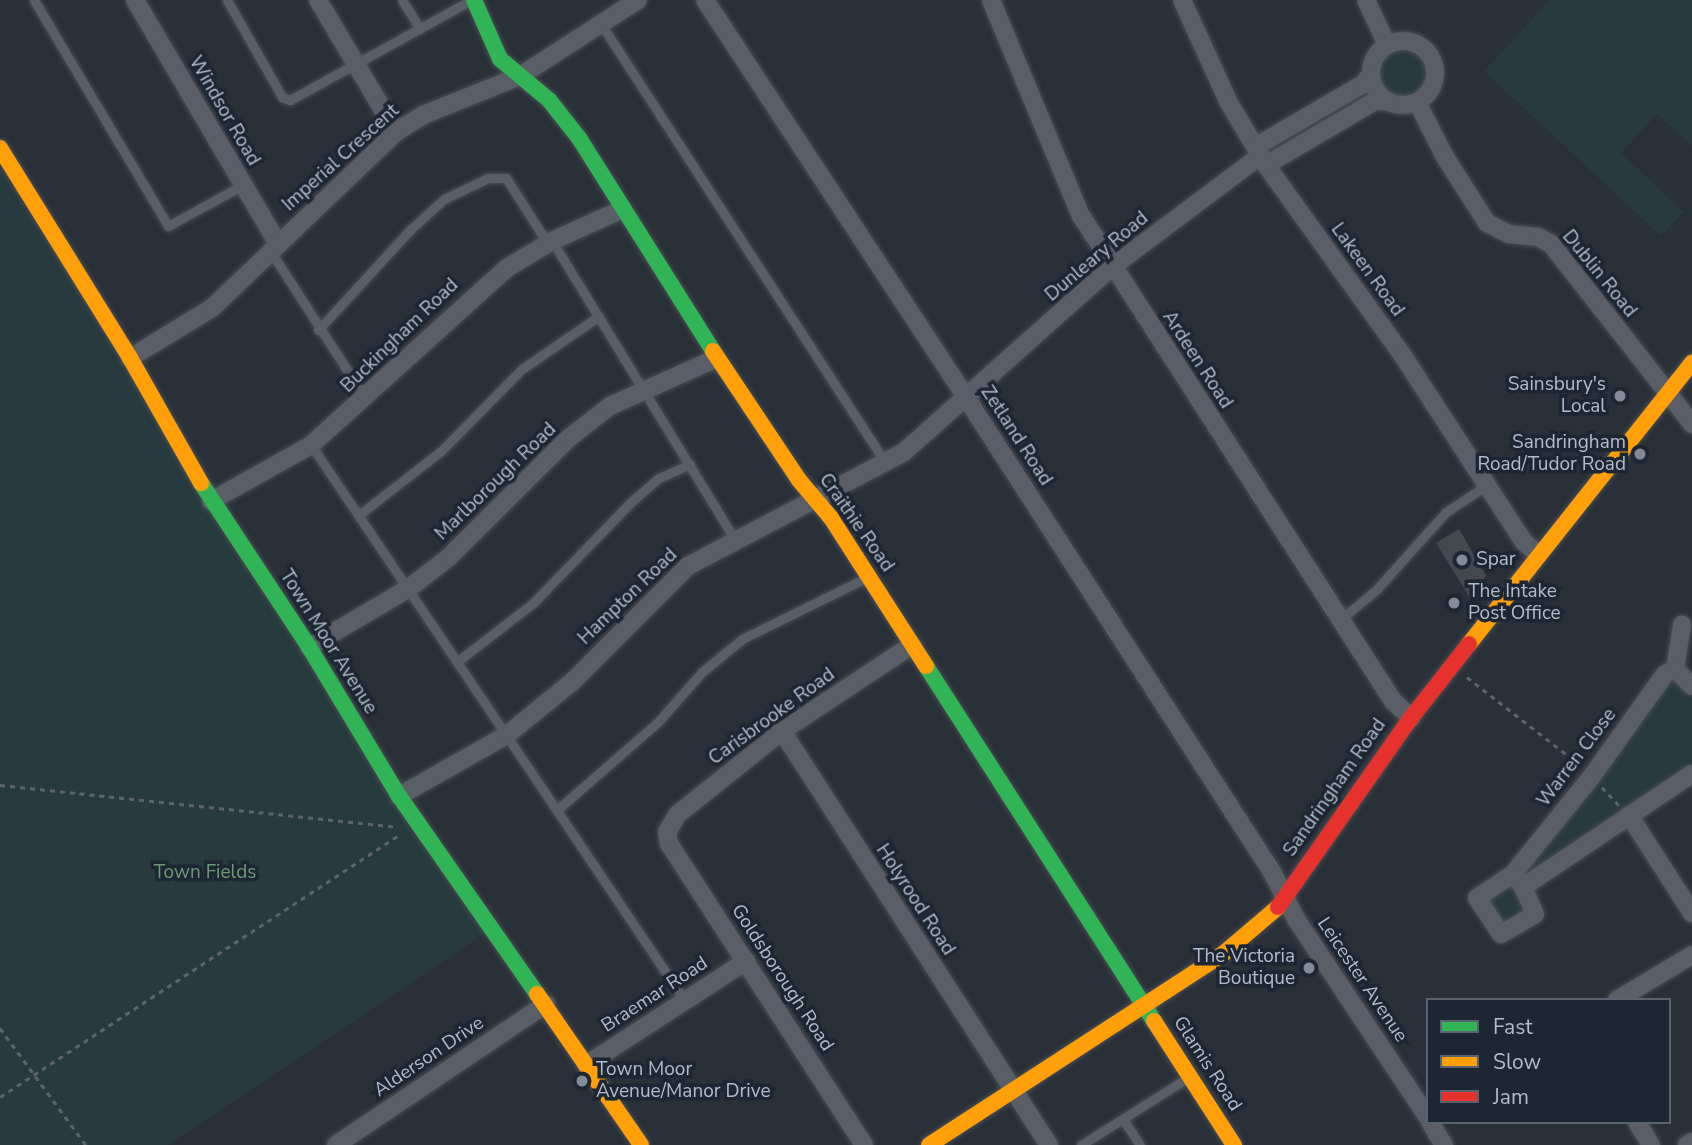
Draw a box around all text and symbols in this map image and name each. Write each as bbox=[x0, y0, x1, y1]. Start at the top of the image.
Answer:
street label: Windsor Road bbox=[183, 52, 265, 170]
street label: Imperial Crescent bbox=[278, 100, 404, 216]
street label: Dunleary Road bbox=[1041, 207, 1153, 307]
street label: Lakeen Road bbox=[1326, 219, 1408, 321]
street label: Dublin Road bbox=[1557, 226, 1641, 322]
street label: Buckingham Road bbox=[337, 274, 463, 398]
street label: Ardeen Road bbox=[1157, 307, 1237, 413]
place label: Sainsbury's Local bbox=[1508, 374, 1606, 418]
street label: Zetland Road bbox=[975, 382, 1057, 490]
marker: Sainsbury's Local bbox=[1612, 388, 1628, 404]
street label: Marlborough Road bbox=[431, 418, 561, 546]
place label: Sandringham Road/Tudor Road bbox=[1477, 432, 1626, 476]
marker: Sandringham Road/Tudor Road bbox=[1632, 446, 1648, 462]
street label: Craithie Road bbox=[814, 469, 898, 577]
street label: Hampton Road bbox=[574, 544, 682, 650]
place label: Spar bbox=[1476, 549, 1516, 571]
marker: Spar bbox=[1454, 552, 1470, 568]
street label: Town Moor Avenue bbox=[274, 566, 382, 718]
place label: The Intake Post Office bbox=[1468, 581, 1561, 625]
marker: The Intake Post Office bbox=[1446, 595, 1462, 611]
street label: Carisbrooke Road bbox=[705, 664, 839, 770]
street label: Warren Close bbox=[1533, 704, 1621, 812]
street label: Sandringham Road bbox=[1279, 715, 1391, 861]
street label: Holyrood Road bbox=[871, 840, 959, 960]
park label: Town Fields bbox=[154, 862, 256, 884]
street label: Goldsborough Road bbox=[726, 900, 838, 1056]
street label: Leicester Avenue bbox=[1312, 913, 1412, 1047]
place label: The Victoria Boutique bbox=[1193, 946, 1295, 990]
street label: Braemar Road bbox=[598, 952, 712, 1038]
marker: The Victoria Boutique bbox=[1301, 960, 1317, 976]
legend bbox=[1426, 998, 1671, 1124]
street label: Alderson Drive bbox=[370, 1012, 488, 1102]
street label: Glamis Road bbox=[1168, 1012, 1246, 1116]
text: Fast bbox=[1493, 1013, 1533, 1041]
text: Slow bbox=[1493, 1048, 1541, 1076]
place label: Town Moor Avenue/Manor Drive bbox=[596, 1059, 771, 1103]
marker: Town Moor Avenue/Manor Drive bbox=[574, 1073, 590, 1089]
text: Jam bbox=[1493, 1083, 1529, 1111]

